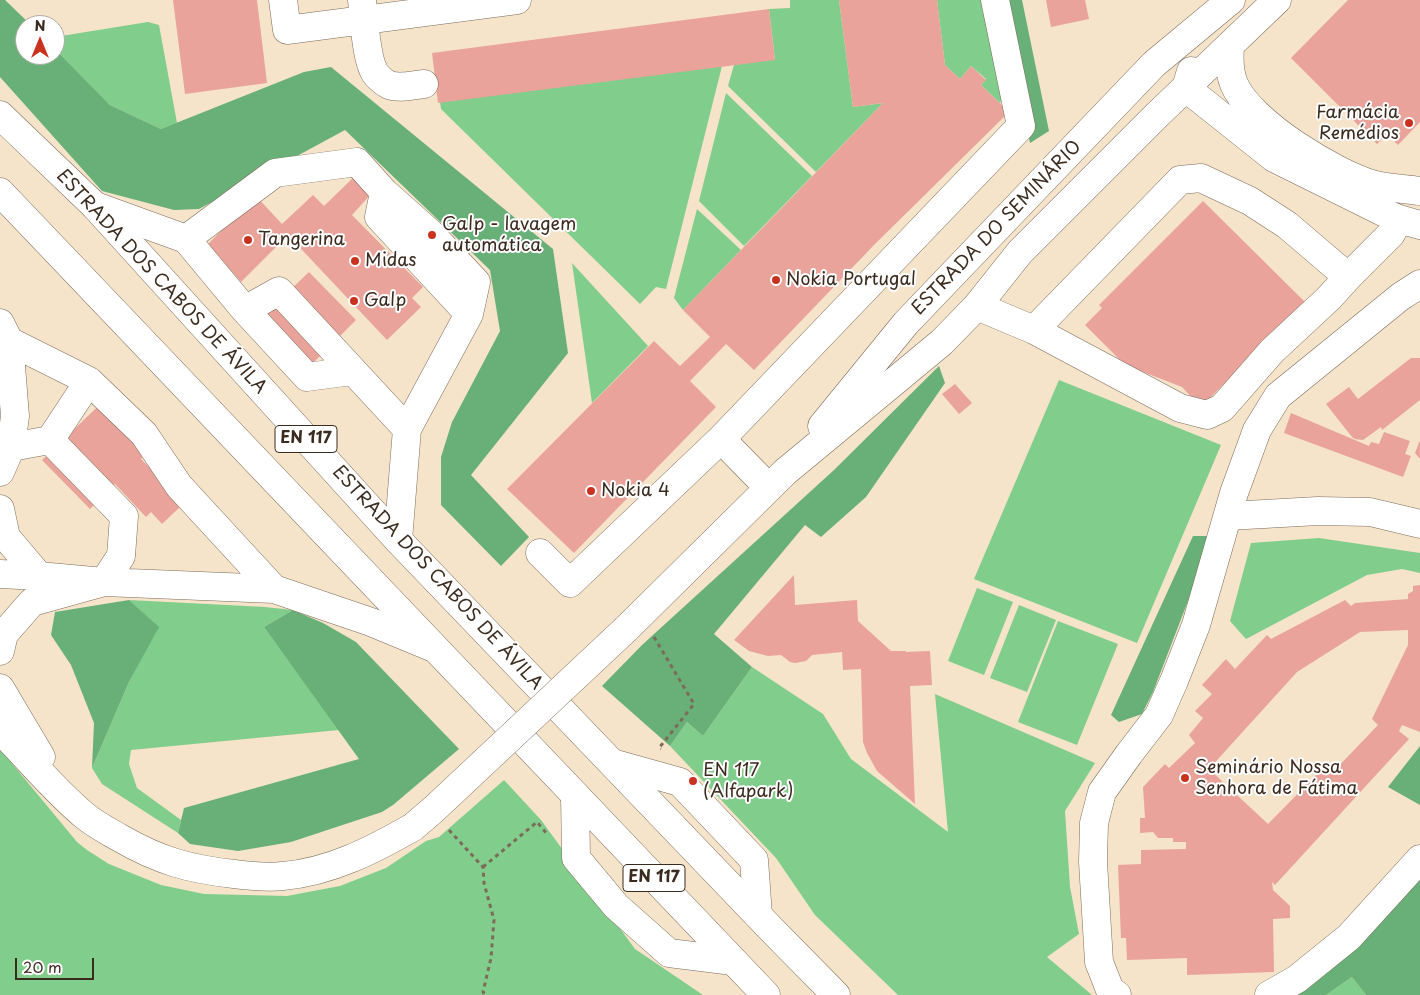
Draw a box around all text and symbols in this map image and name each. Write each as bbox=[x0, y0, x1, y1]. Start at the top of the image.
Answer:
north arrow bbox=[15, 15, 65, 65]
text: N bbox=[34, 15, 46, 36]
place label: Farmácia Remédios bbox=[1316, 102, 1399, 144]
marker: Farmácia Remédios bbox=[1403, 117, 1415, 129]
street label: ESTRADA DO SEMINÁRIO bbox=[908, 136, 1086, 320]
street label: ESTRADA DOS CABOS DE ÁVILA bbox=[51, 166, 271, 398]
place label: Galp - lavagem automática bbox=[442, 214, 576, 256]
place label: Tangerina bbox=[258, 229, 345, 251]
marker: Galp - lavagem automática bbox=[426, 229, 438, 241]
marker: Tangerina bbox=[242, 234, 254, 246]
place label: Midas bbox=[365, 250, 416, 272]
marker: Midas bbox=[349, 255, 361, 267]
place label: Nokia Portugal bbox=[786, 269, 916, 291]
marker: Nokia Portugal bbox=[770, 274, 782, 286]
place label: Galp bbox=[364, 290, 406, 312]
marker: Galp bbox=[348, 295, 360, 307]
road number: EN 117 bbox=[275, 426, 337, 452]
street label: ESTRADA DOS CABOS DE ÁVILA bbox=[327, 462, 547, 694]
place label: Nokia 4 bbox=[601, 480, 670, 502]
marker: Nokia 4 bbox=[585, 485, 597, 497]
place label: Seminário Nossa Senhora de Fátima bbox=[1195, 757, 1358, 800]
place label: EN 117 (Alfapark) bbox=[703, 760, 793, 802]
marker: Seminário Nossa Senhora de Fátima bbox=[1179, 772, 1191, 784]
marker: EN 117 (Alfapark) bbox=[687, 775, 699, 787]
road number: EN 117 bbox=[623, 864, 685, 891]
scale bar bbox=[18, 948, 96, 980]
text: 20 m bbox=[23, 955, 62, 978]

